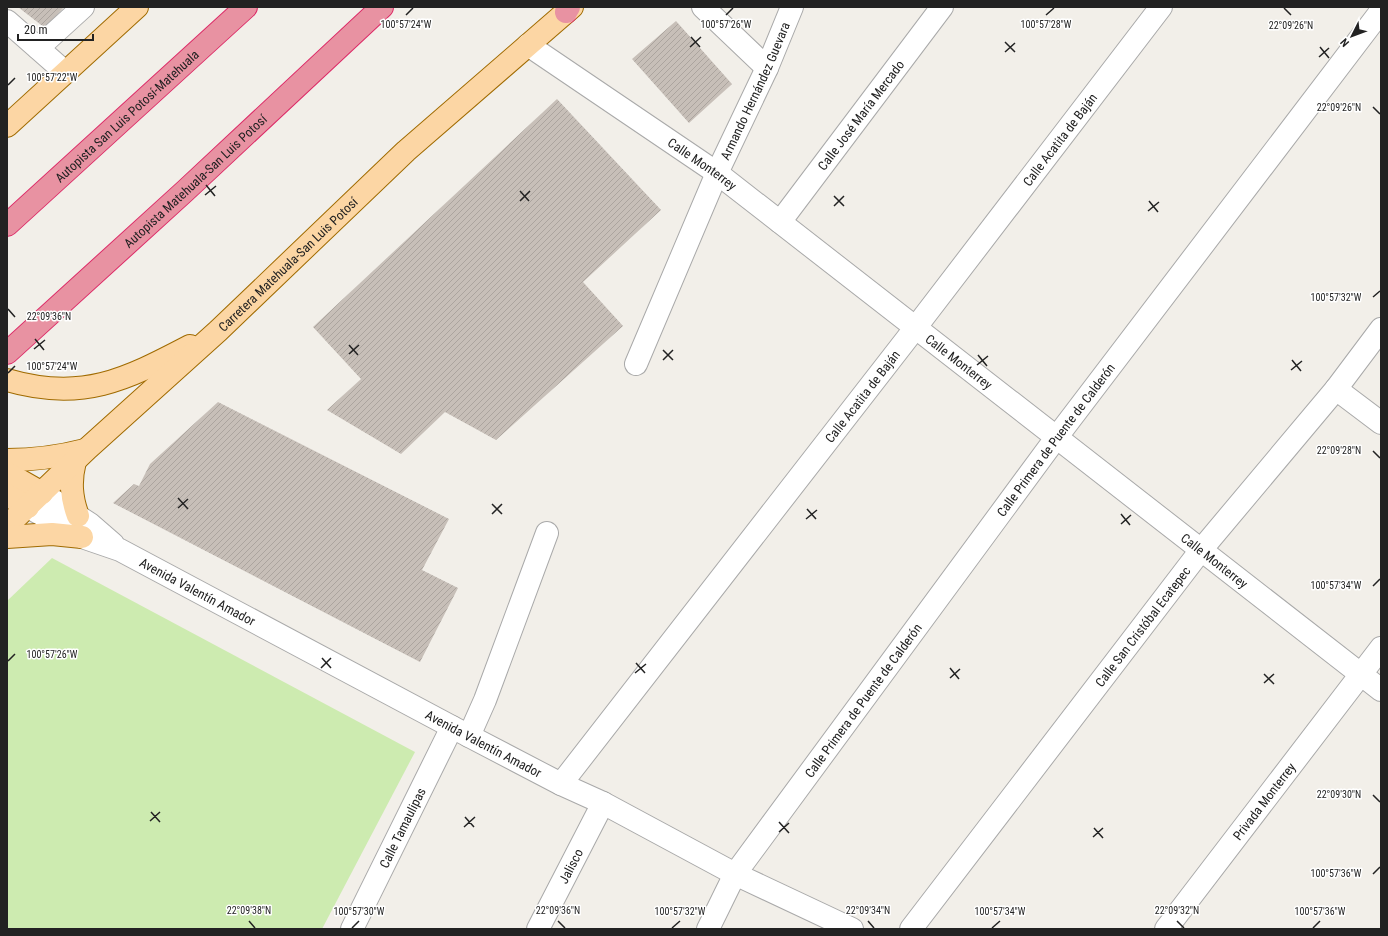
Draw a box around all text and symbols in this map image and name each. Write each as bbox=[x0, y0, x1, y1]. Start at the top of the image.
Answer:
scale bar bbox=[18, 16, 93, 42]
north arrow bbox=[1332, 16, 1372, 56]
text: 100°57'24"W bbox=[381, 19, 432, 30]
text: 100°57'26"W bbox=[701, 19, 752, 30]
text: 100°57'28"W bbox=[1021, 19, 1072, 30]
street label: Armando Hernández Guevara bbox=[717, 20, 793, 162]
text: 22°09'26"N bbox=[1269, 20, 1313, 31]
text: 20 m bbox=[24, 23, 48, 37]
text: N bbox=[1338, 35, 1352, 49]
street label: Autopista San Luis Potosí-Matehuala bbox=[52, 47, 202, 185]
street label: Calle José María Mercado bbox=[814, 57, 907, 173]
text: 100°57'22"W bbox=[27, 72, 78, 83]
street label: Calle Acatita de Baján bbox=[1019, 90, 1100, 189]
text: 22°09'26"N bbox=[1317, 102, 1361, 113]
street label: Autopista Matehuala-San Luis Potosí bbox=[121, 111, 270, 251]
street label: Calle Monterrey bbox=[665, 135, 740, 193]
street label: Carretera Matehuala-San Luis Potosí bbox=[215, 193, 361, 334]
text: 100°57'32"W bbox=[1311, 292, 1362, 303]
text: 22°09'36"N bbox=[27, 311, 71, 322]
street label: Calle Monterrey bbox=[923, 331, 996, 392]
street label: Calle Acatita de Baján bbox=[822, 347, 903, 445]
street label: Calle Primera de Puente de Calderón bbox=[993, 360, 1118, 519]
text: 100°57'24"W bbox=[27, 361, 78, 372]
text: 22°09'28"N bbox=[1317, 445, 1361, 456]
street label: Calle Monterrey bbox=[1178, 530, 1251, 591]
street label: Avenida Valentín Amador bbox=[137, 554, 258, 628]
street label: Calle San Cristóbal Ecatepec bbox=[1092, 563, 1193, 689]
text: 100°57'34"W bbox=[1311, 580, 1362, 591]
street label: Calle Primera de Puente de Calderón bbox=[801, 620, 924, 780]
text: 100°57'26"W bbox=[27, 649, 78, 660]
street label: Avenida Valentín Amador bbox=[423, 707, 544, 780]
street label: Privada Monterrey bbox=[1229, 759, 1299, 843]
street label: Calle Tamaulipas bbox=[376, 785, 428, 870]
text: 22°09'30"N bbox=[1317, 789, 1361, 800]
street label: Jalisco bbox=[555, 846, 586, 886]
text: 100°57'36"W bbox=[1311, 868, 1362, 879]
text: 22°09'38"N bbox=[227, 905, 271, 916]
text: 22°09'36"N bbox=[536, 905, 580, 916]
text: 22°09'34"N bbox=[846, 905, 890, 916]
text: 22°09'32"N bbox=[1155, 905, 1199, 916]
text: 100°57'30"W bbox=[334, 906, 385, 917]
text: 100°57'32"W bbox=[655, 906, 706, 917]
text: 100°57'34"W bbox=[975, 906, 1026, 917]
text: 100°57'36"W bbox=[1295, 906, 1346, 917]

